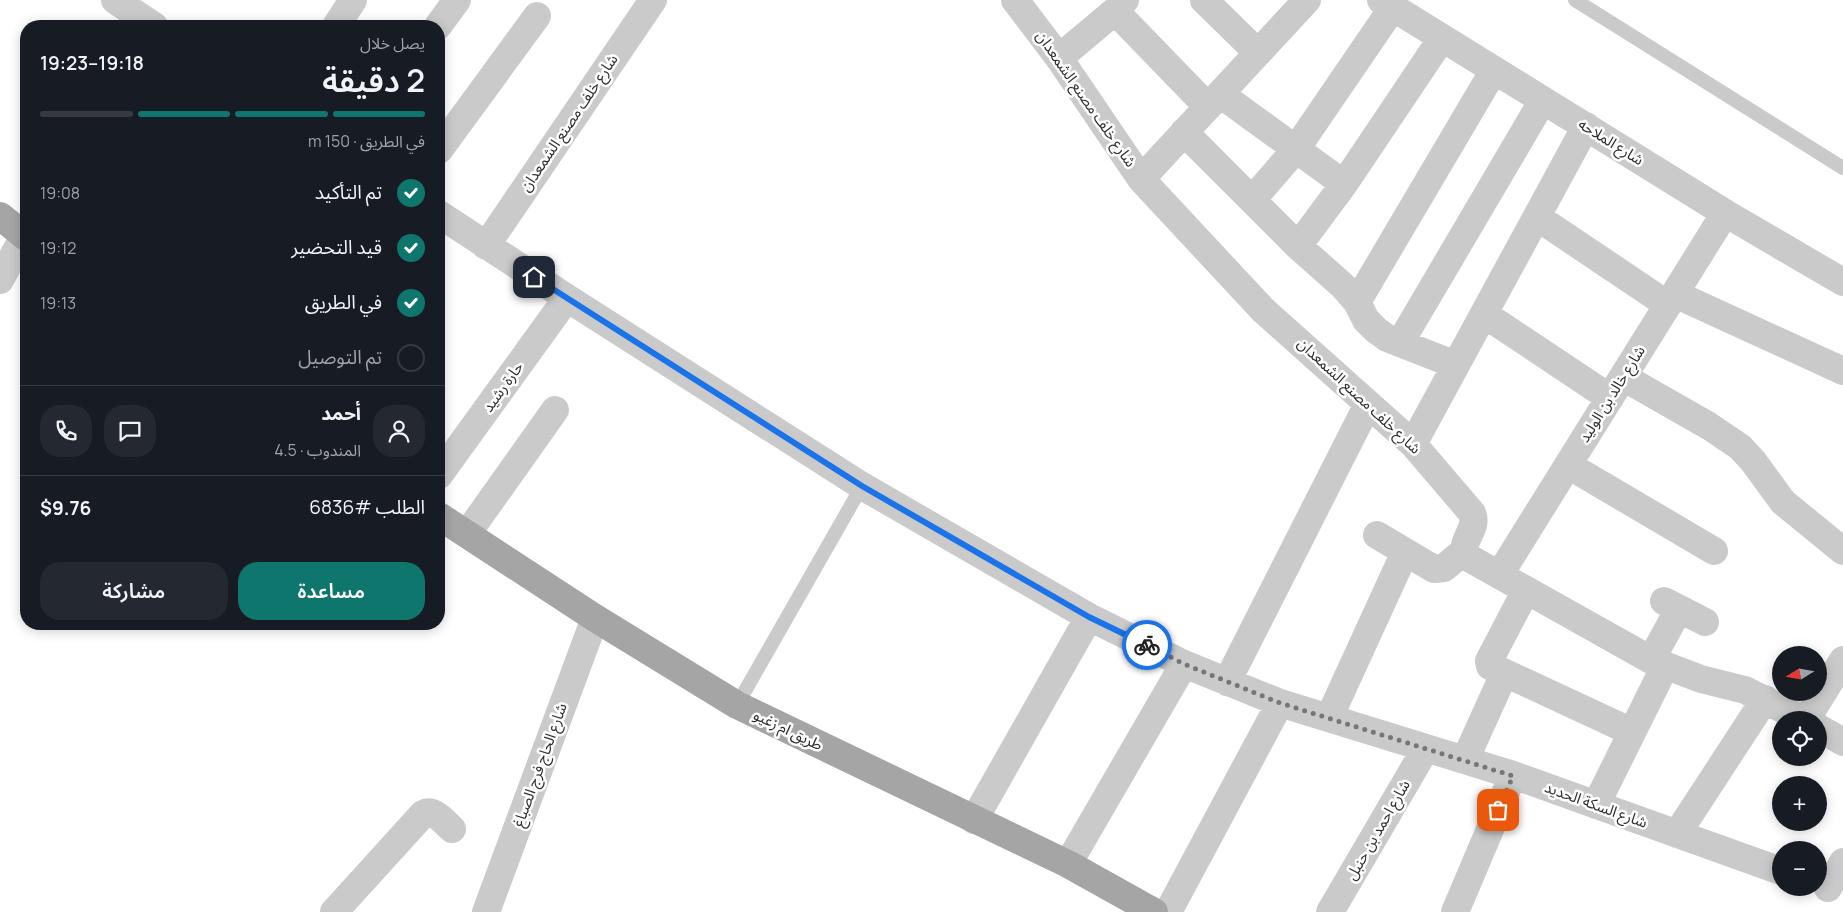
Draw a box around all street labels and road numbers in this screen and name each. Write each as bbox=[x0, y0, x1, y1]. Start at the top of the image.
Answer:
street label: شارع خلف مصنع الشمعدان bbox=[1030, 26, 1142, 172]
street label: شارع خلف مصنع الشمعدان bbox=[515, 50, 624, 197]
street label: شارع الملاحه bbox=[1573, 113, 1648, 172]
street label: شارع خلف مصنع الشمعدان bbox=[1292, 333, 1426, 460]
street label: شارع خالد بن الوليد bbox=[1573, 341, 1652, 447]
street label: حارة رشيد bbox=[477, 357, 528, 416]
street label: شارع الحاج فرج الصباغ bbox=[507, 700, 574, 830]
street label: طريق ام زغيو bbox=[750, 704, 826, 756]
street label: شارع احمد بن حنبل bbox=[1340, 776, 1417, 885]
street label: شارع السكة الحديد bbox=[1541, 776, 1651, 835]

